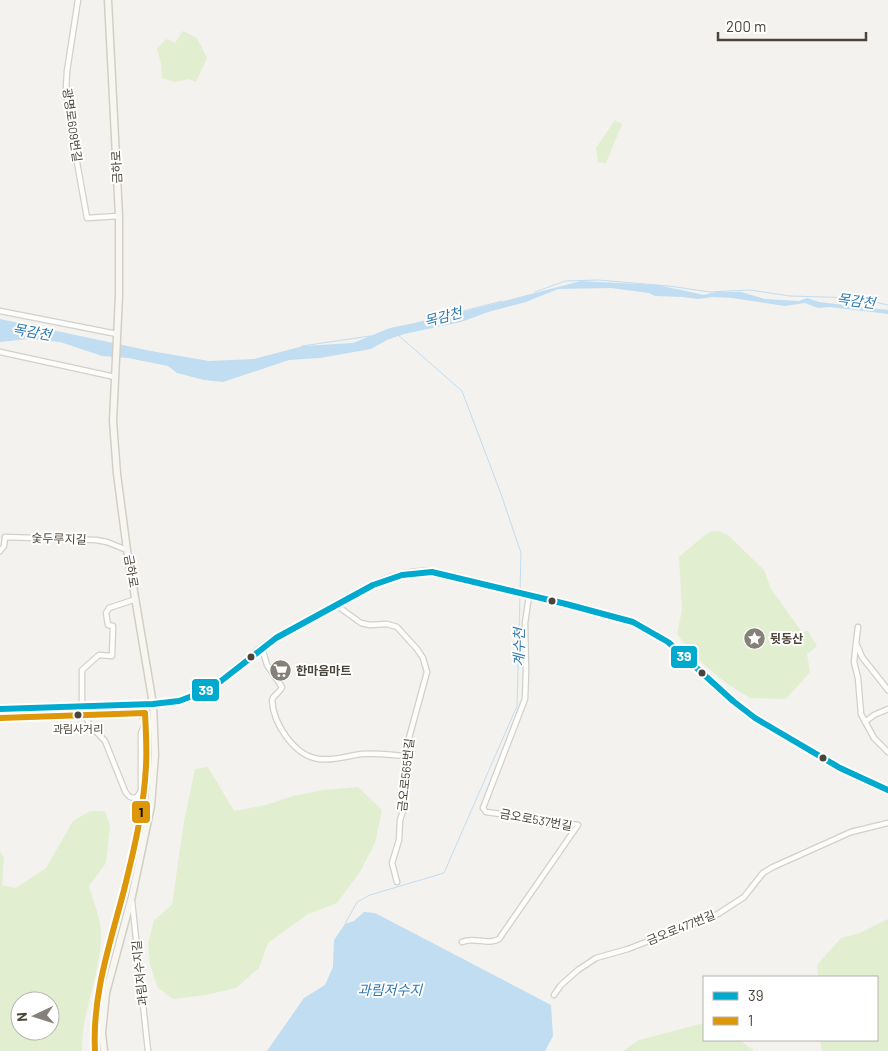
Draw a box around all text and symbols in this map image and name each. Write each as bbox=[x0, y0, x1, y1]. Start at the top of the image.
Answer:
scale bar bbox=[718, 10, 866, 42]
text: 200 m bbox=[726, 17, 766, 35]
street label: 광명로609번길 bbox=[61, 87, 85, 163]
street label: 금하로 bbox=[108, 150, 124, 184]
water label: 목감천 bbox=[836, 290, 877, 311]
water label: 목감천 bbox=[422, 303, 465, 330]
water label: 목감천 bbox=[12, 320, 54, 343]
street label: 숯두루지길 bbox=[31, 530, 87, 546]
street label: 금하로 bbox=[122, 553, 142, 588]
unlabelled marker bbox=[547, 596, 557, 606]
water label: 계수천 bbox=[510, 626, 527, 666]
place icon: 뒷동산 bbox=[742, 627, 766, 651]
place label: 뒷동산 bbox=[770, 631, 803, 645]
line badge: 39 bbox=[670, 645, 698, 669]
text: 39 bbox=[677, 647, 692, 664]
unlabelled marker bbox=[246, 652, 256, 662]
supermarket icon: 한마음마트 bbox=[268, 659, 292, 683]
place label: 한마음마트 bbox=[296, 663, 351, 677]
unlabelled marker bbox=[697, 668, 707, 678]
line badge: 39 bbox=[191, 678, 220, 702]
text: 39 bbox=[199, 681, 214, 698]
marker: 과림사거리 bbox=[73, 710, 83, 720]
place label: 과림사거리 bbox=[53, 722, 103, 735]
street label: 금오로565번길 bbox=[394, 738, 416, 812]
unlabelled marker bbox=[818, 753, 828, 763]
line badge: 1 bbox=[131, 800, 151, 824]
text: 1 bbox=[139, 803, 144, 820]
street label: 금오로537번길 bbox=[499, 806, 573, 832]
street label: 금오로477번길 bbox=[644, 907, 717, 947]
street label: 과림저수지길 bbox=[129, 939, 149, 1007]
legend bbox=[703, 976, 878, 1041]
water label: 과림저수지 bbox=[358, 981, 423, 998]
text: 39 bbox=[748, 986, 764, 1004]
north arrow bbox=[10, 991, 60, 1041]
text: 1 bbox=[748, 1011, 753, 1029]
text: N bbox=[13, 1012, 30, 1022]

